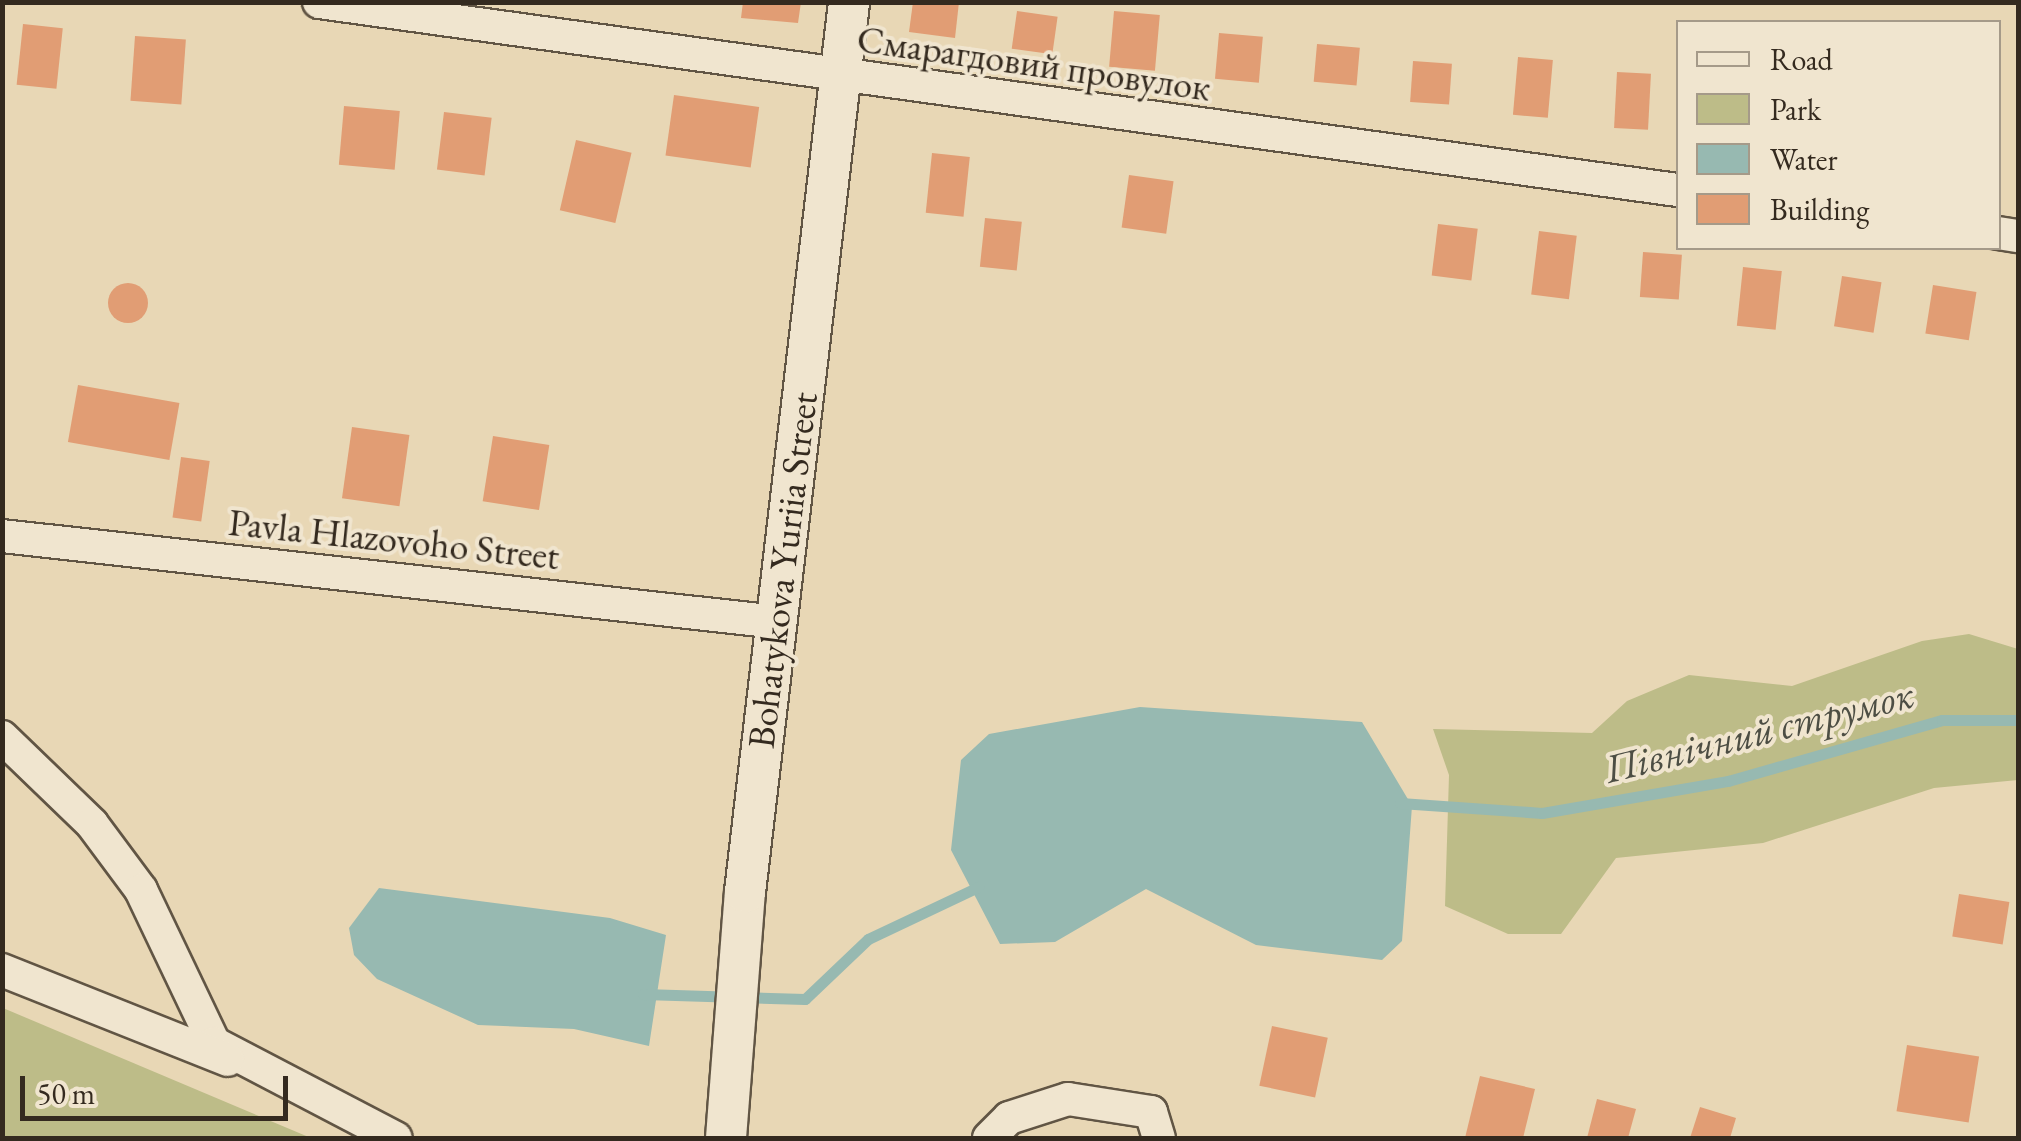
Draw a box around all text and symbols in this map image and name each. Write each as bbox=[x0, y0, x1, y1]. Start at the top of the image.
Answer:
street label: Смарагдовий провулок bbox=[854, 16, 1214, 110]
legend bbox=[1676, 20, 2001, 250]
text: Road bbox=[1770, 40, 1833, 79]
text: Park bbox=[1770, 90, 1821, 129]
text: Water bbox=[1770, 140, 1838, 179]
text: Building bbox=[1770, 190, 1869, 229]
street label: Bohatykova Yuriia Street bbox=[738, 389, 826, 751]
street label: Pavla Hlazovoho Street bbox=[226, 499, 562, 579]
water label: Північний струмок bbox=[1600, 669, 1918, 793]
scale bar bbox=[25, 1056, 292, 1118]
text: 50 m bbox=[37, 1074, 95, 1113]

